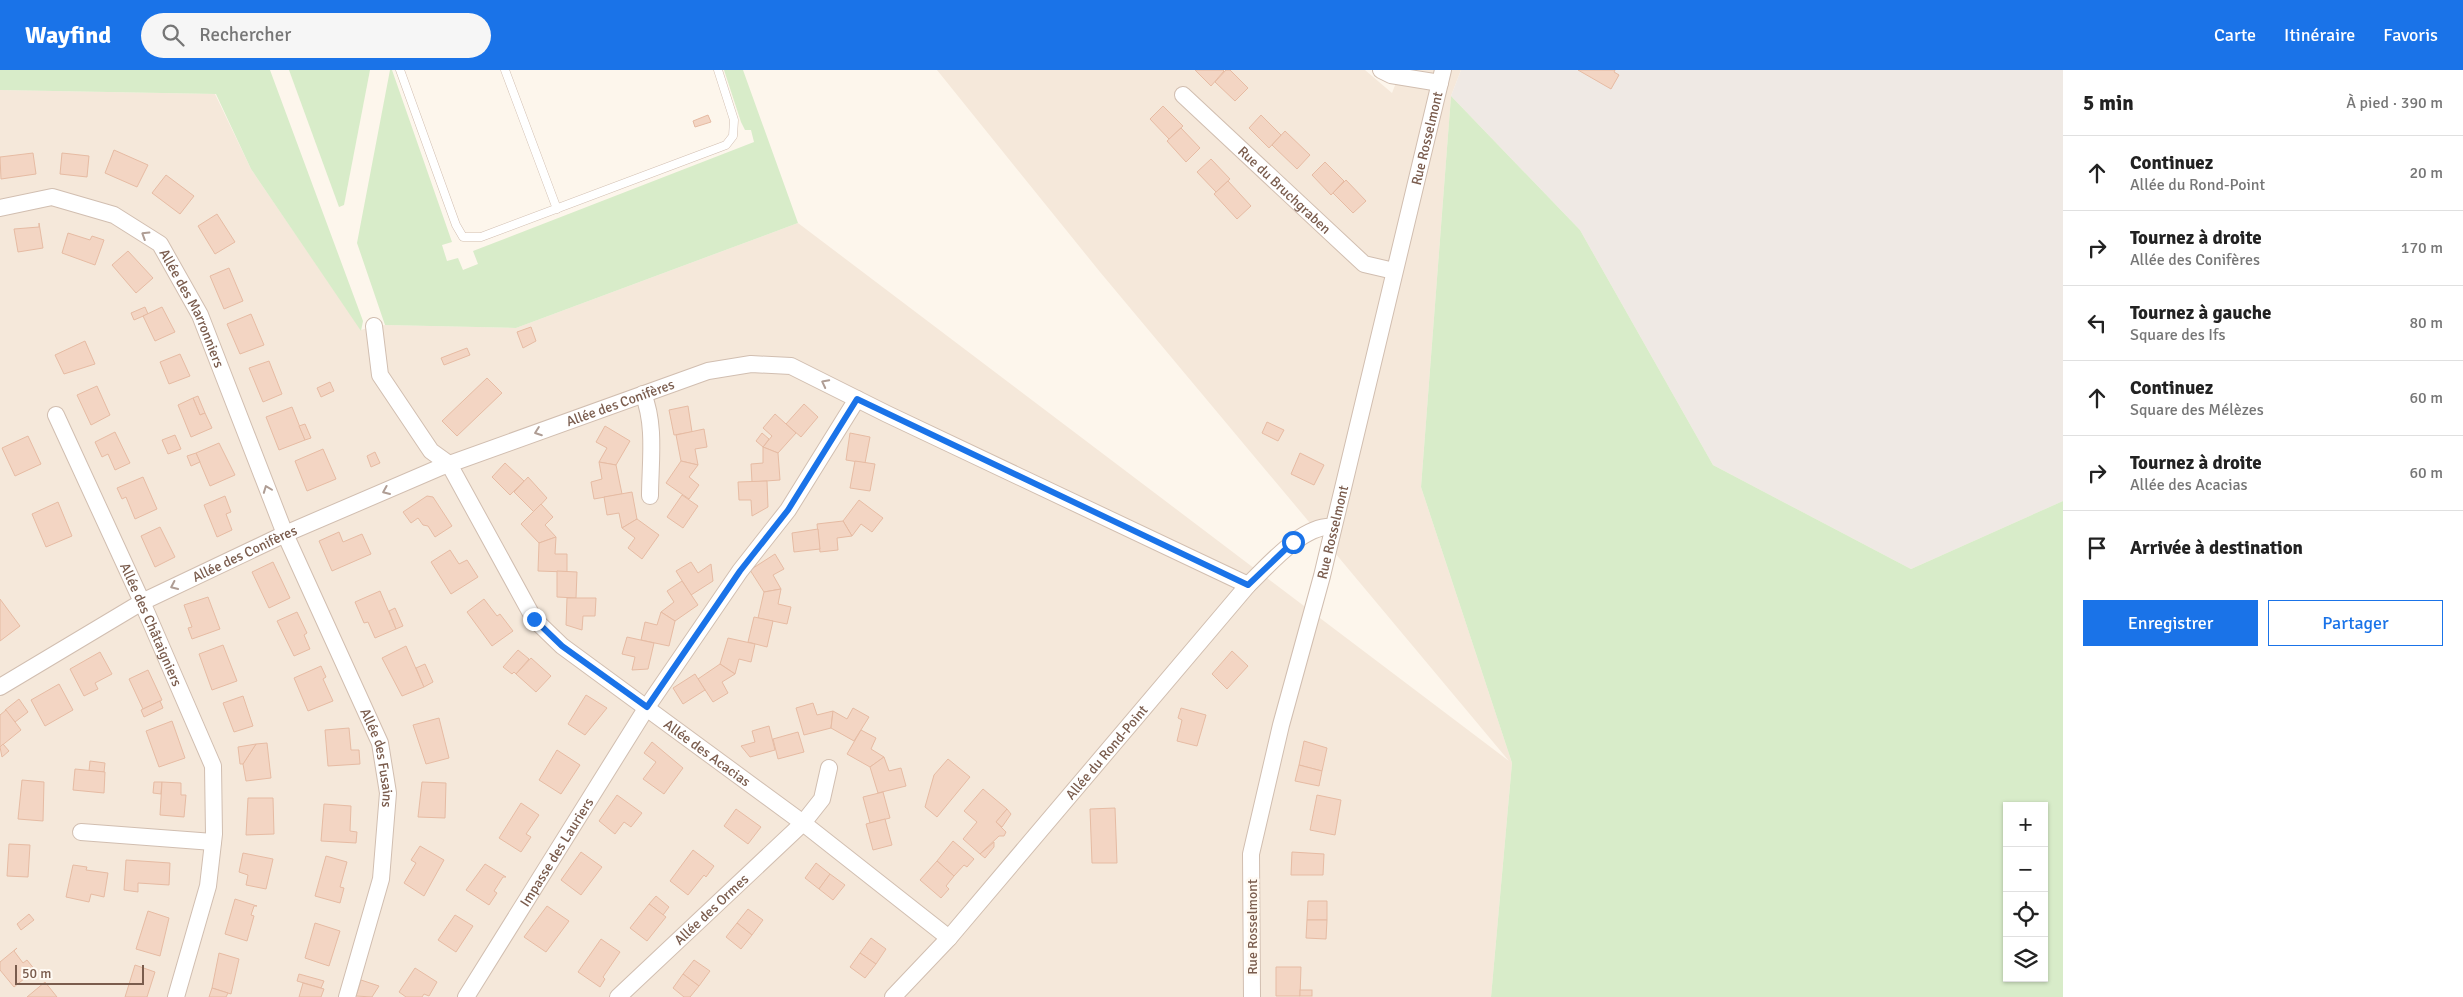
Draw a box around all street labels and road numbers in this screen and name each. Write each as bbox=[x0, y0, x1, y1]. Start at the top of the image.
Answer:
street label: Rue Rosselmont bbox=[1407, 90, 1446, 187]
street label: Rue du Bruchgraben bbox=[1235, 142, 1335, 237]
street label: Allée des Marronniers bbox=[156, 246, 228, 370]
street label: Allée des Conifères bbox=[564, 375, 677, 430]
street label: Rue Rosselmont bbox=[1313, 484, 1352, 581]
street label: Allée des Conifères bbox=[189, 521, 299, 585]
street label: Allée des Châtaigniers bbox=[117, 560, 186, 689]
street label: Allée du Rond-Point bbox=[1062, 701, 1151, 803]
street label: Allée des Fusains bbox=[357, 705, 397, 808]
street label: Allée des Acacias bbox=[661, 715, 754, 790]
street label: Impasse des Lauriers bbox=[516, 794, 597, 910]
street label: Allée des Ormes bbox=[671, 870, 752, 948]
street label: Rue Rosselmont bbox=[1244, 879, 1261, 975]

